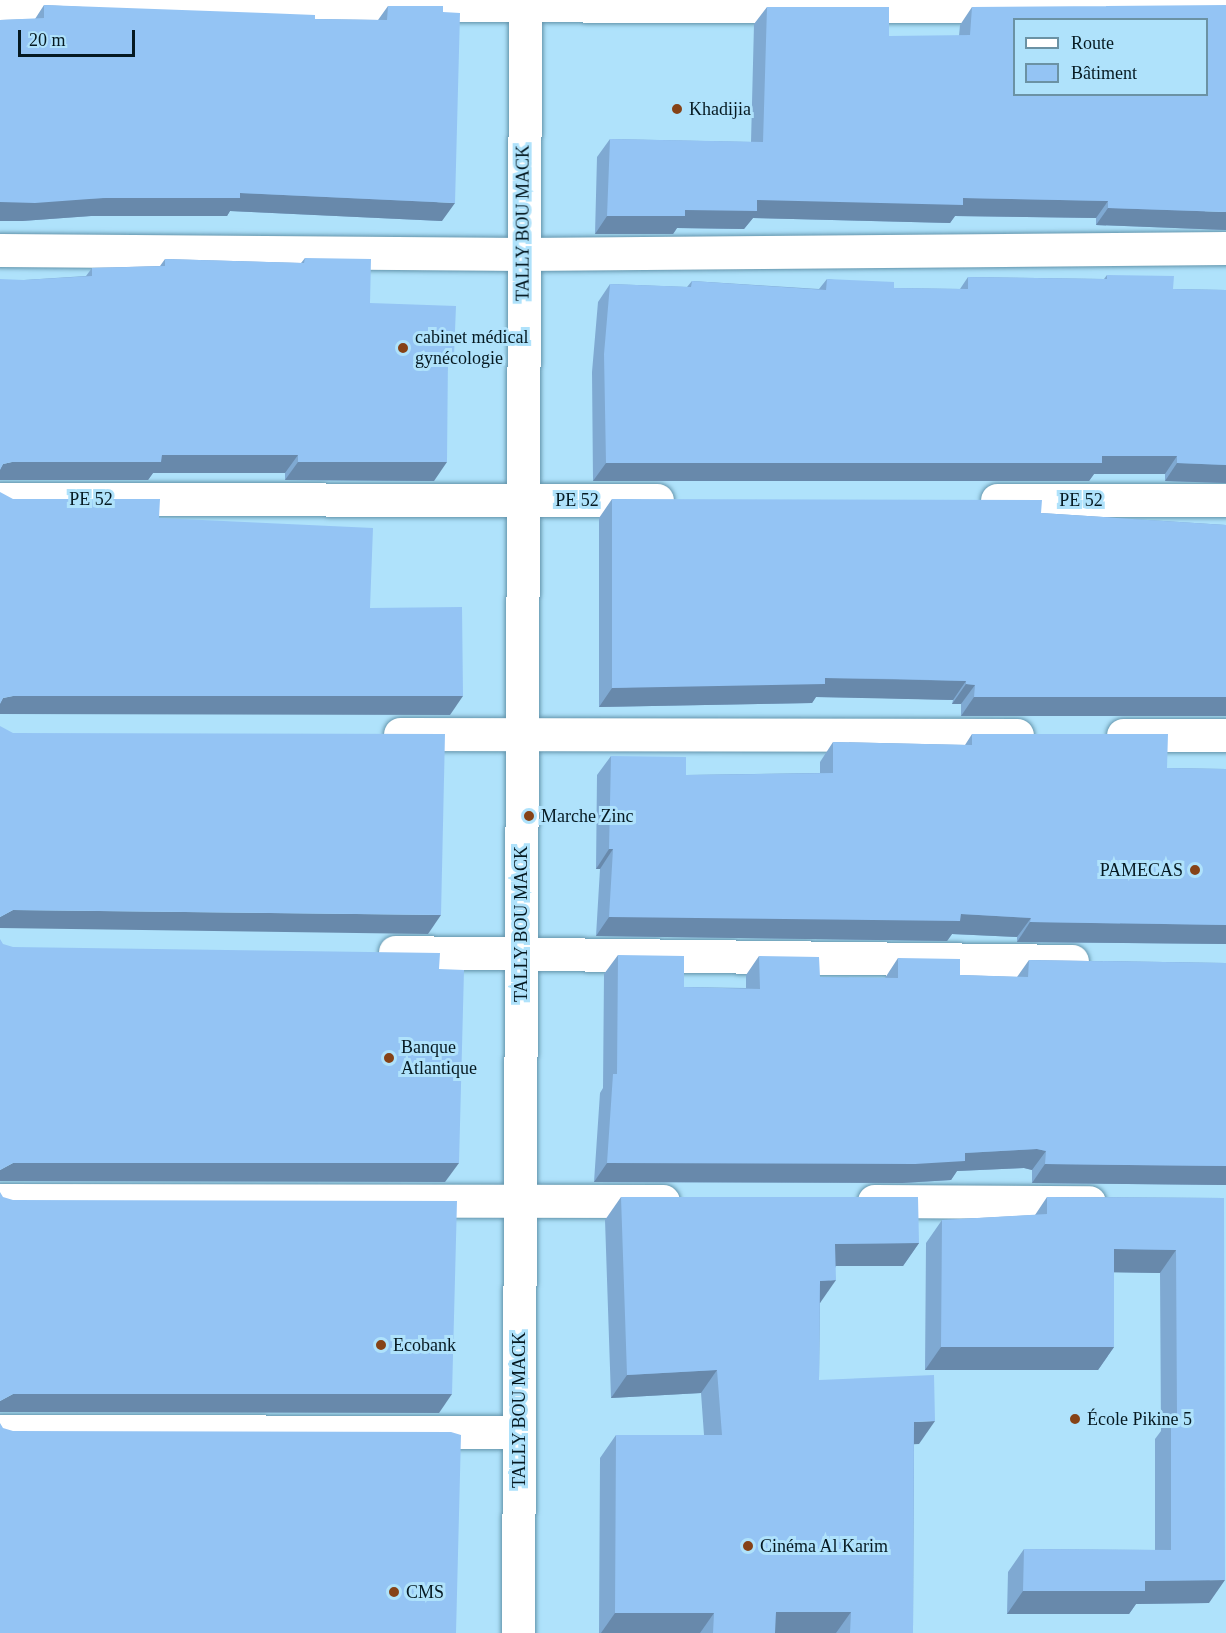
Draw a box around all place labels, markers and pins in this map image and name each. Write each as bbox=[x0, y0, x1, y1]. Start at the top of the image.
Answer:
place label: Khadijia bbox=[689, 98, 751, 120]
marker: Khadijia bbox=[670, 102, 684, 116]
place label: cabinet médical gynécologie bbox=[415, 327, 528, 370]
marker: cabinet médical gynécologie bbox=[396, 341, 410, 355]
place label: Marche Zinc bbox=[541, 805, 633, 827]
marker: Marche Zinc bbox=[522, 809, 536, 823]
place label: PAMECAS bbox=[1100, 859, 1183, 881]
marker: PAMECAS bbox=[1188, 863, 1202, 877]
place label: Banque Atlantique bbox=[401, 1037, 477, 1080]
marker: Banque Atlantique bbox=[382, 1051, 396, 1065]
place label: Ecobank bbox=[393, 1334, 456, 1356]
marker: Ecobank bbox=[374, 1338, 388, 1352]
place label: École Pikine 5 bbox=[1087, 1408, 1192, 1430]
marker: École Pikine 5 bbox=[1068, 1412, 1082, 1426]
place label: Cinéma Al Karim bbox=[760, 1535, 889, 1557]
marker: Cinéma Al Karim bbox=[741, 1539, 755, 1553]
place label: CMS bbox=[406, 1581, 444, 1603]
marker: CMS bbox=[387, 1585, 401, 1599]

